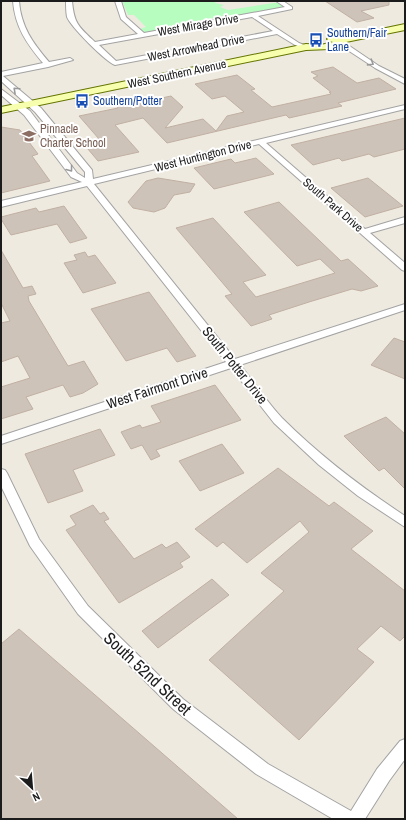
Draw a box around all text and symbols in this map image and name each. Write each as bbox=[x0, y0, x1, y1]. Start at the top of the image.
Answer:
street label: West Mirage Drive bbox=[156, 10, 240, 40]
place label: Southern/Fair Lane bbox=[327, 25, 387, 55]
street label: West Arrowhead Drive bbox=[146, 31, 246, 65]
bus stop icon: Southern/Fair Lane bbox=[308, 32, 324, 48]
street label: West Southern Avenue bbox=[126, 56, 228, 92]
one-way arrow bbox=[367, 59, 374, 66]
one-way arrow bbox=[13, 88, 21, 95]
bus stop icon: Southern/Potter bbox=[74, 93, 90, 109]
place label: Southern/Potter bbox=[93, 93, 163, 109]
place label: Pinnacle Charter School bbox=[40, 121, 106, 151]
school or university icon: Pinnacle Charter School bbox=[21, 128, 37, 144]
street label: West Huntington Drive bbox=[153, 136, 253, 176]
one-way arrow bbox=[65, 164, 72, 171]
street label: South Park Drive bbox=[299, 174, 367, 236]
street label: South Potter Drive bbox=[198, 323, 272, 407]
street label: West Fairmont Drive bbox=[104, 363, 210, 413]
street label: South 52nd Street bbox=[99, 626, 197, 720]
north arrow bbox=[12, 768, 52, 808]
text: N bbox=[30, 789, 42, 805]

